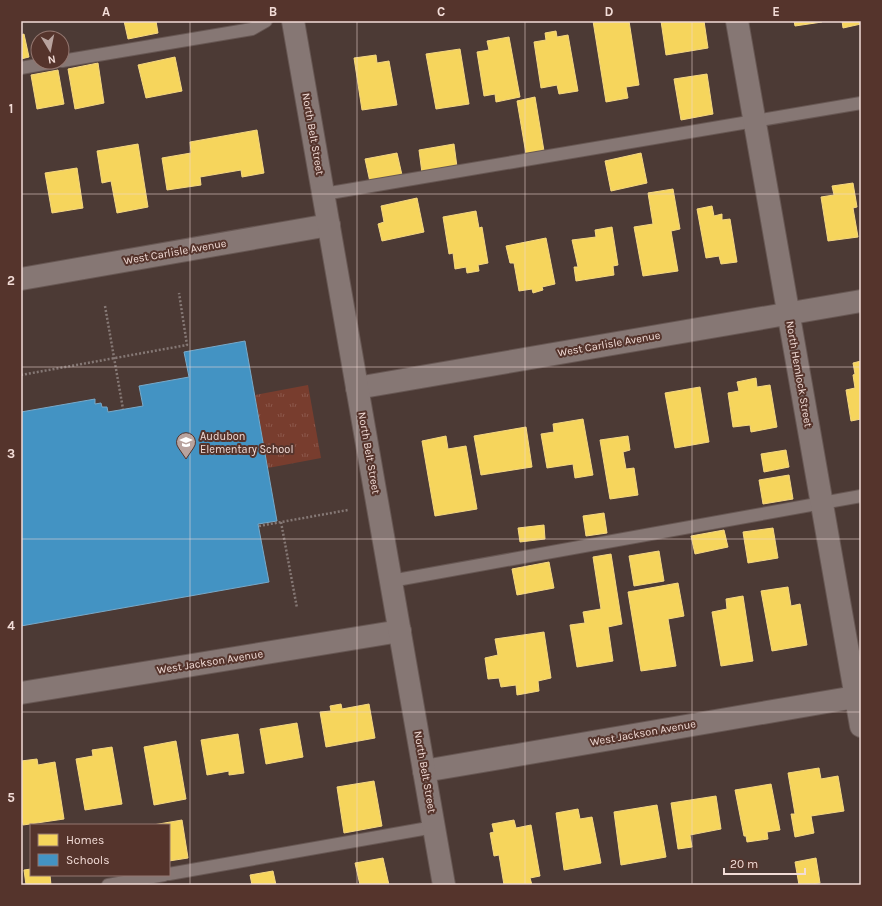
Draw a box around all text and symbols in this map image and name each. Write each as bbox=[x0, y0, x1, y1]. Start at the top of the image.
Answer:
text: A bbox=[102, 4, 110, 19]
text: B bbox=[269, 4, 277, 19]
text: C bbox=[437, 4, 445, 19]
text: D bbox=[605, 4, 614, 19]
text: E bbox=[772, 4, 780, 19]
north arrow bbox=[30, 30, 70, 70]
text: N bbox=[47, 52, 57, 66]
street label: North Belt Street bbox=[299, 92, 327, 176]
text: 1 bbox=[9, 101, 13, 116]
street label: West Carlisle Avenue bbox=[123, 236, 228, 267]
text: 2 bbox=[7, 273, 15, 288]
street label: North Hemlock Street bbox=[783, 320, 815, 428]
street label: West Carlisle Avenue bbox=[557, 328, 662, 359]
street label: North Belt Street bbox=[355, 411, 383, 495]
place label: Audubon Elementary School bbox=[200, 430, 293, 456]
school or university icon: Audubon Elementary School bbox=[175, 431, 197, 459]
text: 3 bbox=[7, 446, 15, 461]
text: 4 bbox=[7, 618, 15, 633]
street label: West Jackson Avenue bbox=[156, 647, 264, 677]
street label: West Jackson Avenue bbox=[589, 717, 697, 749]
street label: North Belt Street bbox=[411, 730, 439, 814]
text: 5 bbox=[7, 790, 15, 805]
legend bbox=[30, 824, 170, 876]
text: Homes bbox=[66, 833, 104, 847]
scale bar bbox=[724, 850, 805, 876]
text: Schools bbox=[66, 853, 109, 867]
text: 20 m bbox=[730, 857, 758, 871]

